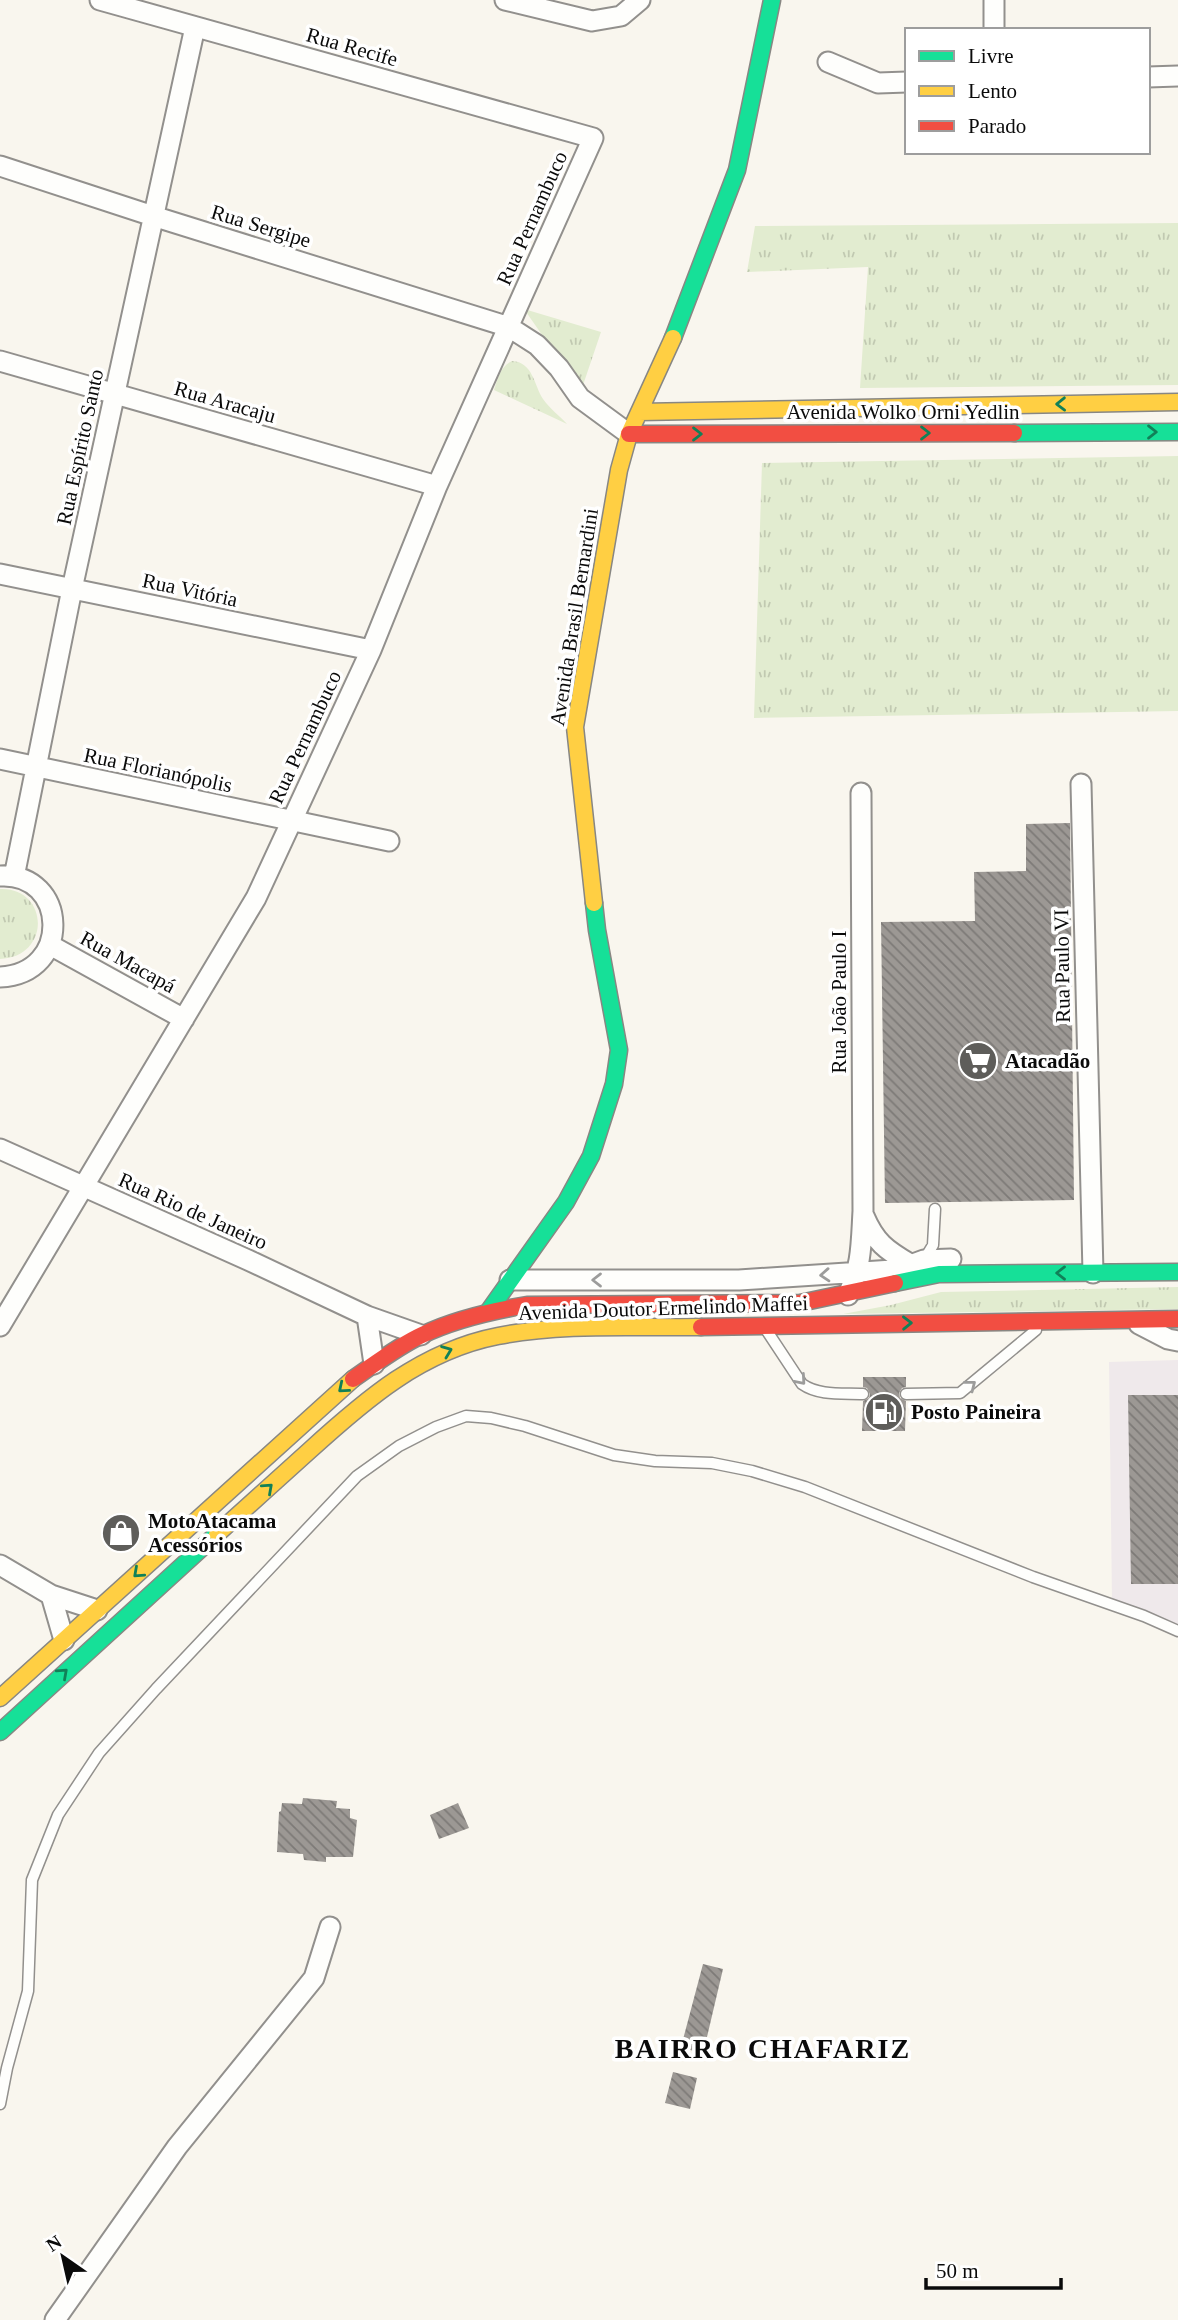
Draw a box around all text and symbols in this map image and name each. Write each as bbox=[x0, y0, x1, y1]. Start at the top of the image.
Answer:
street label: Rua Recife bbox=[304, 23, 400, 71]
legend bbox=[905, 28, 1150, 154]
text: Livre bbox=[968, 44, 1013, 68]
text: Lento bbox=[968, 79, 1017, 103]
text: Parado bbox=[968, 114, 1026, 138]
street label: Rua Pernambuco bbox=[492, 147, 572, 289]
street label: Rua Sergipe bbox=[208, 199, 314, 253]
street label: Rua Espírito Santo bbox=[52, 367, 108, 527]
street label: Rua Aracaju bbox=[172, 376, 279, 428]
one-way arrow bbox=[1055, 396, 1066, 412]
street label: Avenida Wolko Orni Yedlin bbox=[786, 400, 1020, 424]
one-way arrow bbox=[1147, 424, 1158, 440]
one-way arrow bbox=[920, 425, 930, 441]
one-way arrow bbox=[692, 426, 703, 442]
street label: Avenida Brasil Bernardini bbox=[545, 506, 603, 728]
street label: Rua Vitória bbox=[140, 568, 241, 612]
street label: Rua Pernambuco bbox=[264, 667, 346, 807]
street label: Rua Florianópolis bbox=[82, 743, 234, 797]
street label: Rua Paulo VI bbox=[1049, 909, 1075, 1023]
street label: Rua Macapá bbox=[76, 926, 181, 998]
street label: Rua João Paulo I bbox=[827, 931, 851, 1073]
supermarket icon: Atacadão bbox=[957, 1040, 999, 1082]
place label: Atacadão bbox=[1005, 1049, 1090, 1073]
street label: Rua Rio de Janeiro bbox=[115, 1167, 271, 1255]
one-way arrow bbox=[1055, 1265, 1066, 1281]
one-way arrow bbox=[819, 1267, 830, 1282]
one-way arrow bbox=[592, 1272, 602, 1288]
street label: Avenida Doutor Ermelindo Maffei bbox=[518, 1291, 809, 1325]
one-way arrow bbox=[902, 1316, 913, 1331]
one-way arrow bbox=[441, 1345, 453, 1359]
one-way arrow bbox=[793, 1371, 805, 1384]
one-way arrow bbox=[339, 1379, 351, 1392]
one-way arrow bbox=[963, 1380, 976, 1393]
fuel station icon: Posto Paineira bbox=[863, 1391, 905, 1433]
place label: Posto Paineira bbox=[911, 1400, 1042, 1424]
one-way arrow bbox=[260, 1484, 273, 1496]
place label: MotoAtacama Acessórios bbox=[148, 1509, 277, 1557]
shop icon: MotoAtacama Acessórios bbox=[100, 1512, 142, 1554]
one-way arrow bbox=[133, 1565, 146, 1577]
one-way arrow bbox=[55, 1669, 68, 1682]
district label: BAIRRO CHAFARIZ bbox=[615, 2033, 911, 2064]
north arrow bbox=[28, 2222, 98, 2292]
text: N bbox=[42, 2231, 66, 2256]
scale bar bbox=[926, 2246, 1061, 2290]
text: 50 m bbox=[936, 2259, 979, 2283]

